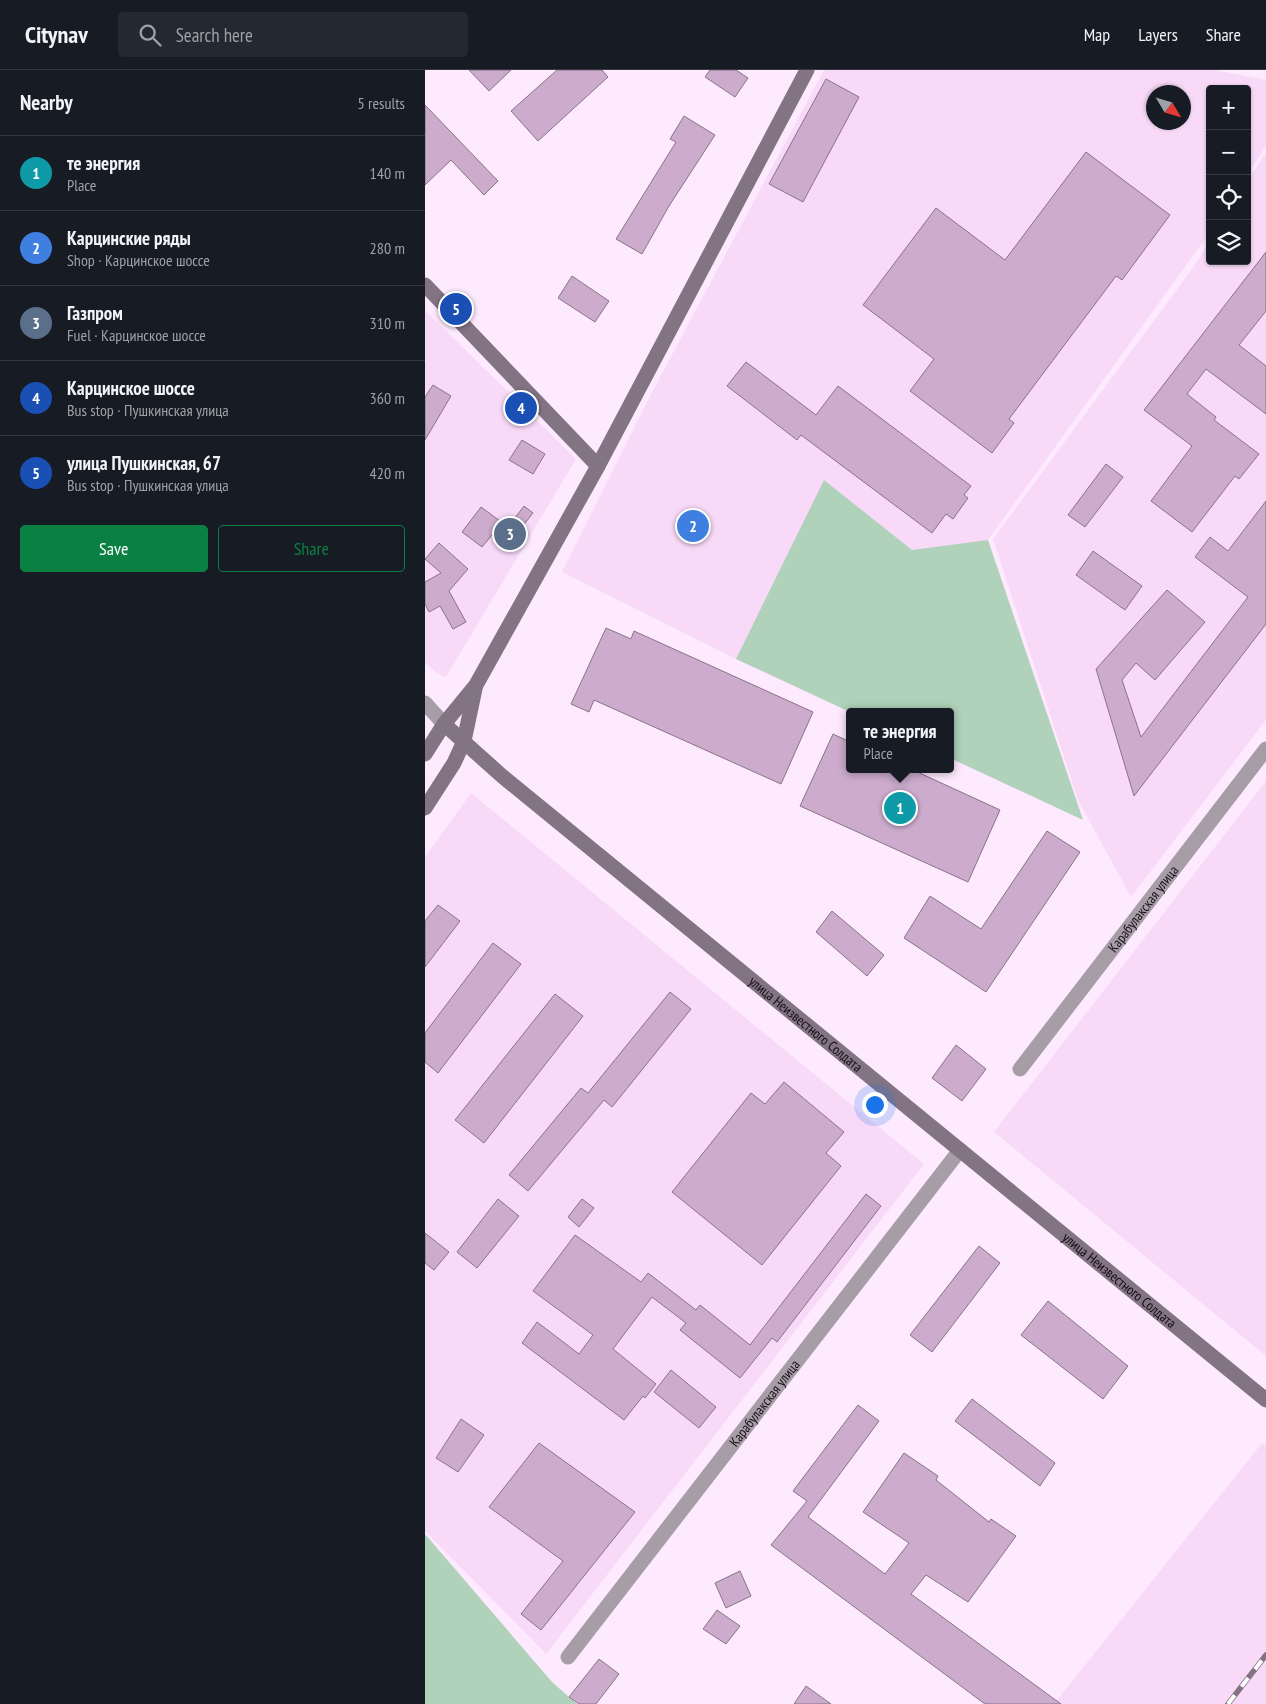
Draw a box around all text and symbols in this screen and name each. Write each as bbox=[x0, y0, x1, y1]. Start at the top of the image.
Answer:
search box bbox=[118, 12, 468, 57]
text: Citynav bbox=[25, 19, 88, 50]
icon: search bbox=[136, 21, 164, 49]
text: Search here bbox=[176, 23, 253, 47]
text: Map bbox=[1084, 23, 1110, 46]
text: Layers bbox=[1138, 23, 1178, 46]
text: Share bbox=[1206, 23, 1241, 46]
north arrow bbox=[1146, 85, 1191, 130]
map controls bbox=[1206, 85, 1251, 265]
button: + bbox=[1206, 85, 1251, 130]
text: Nearby bbox=[20, 89, 73, 116]
text: 5 results bbox=[358, 93, 405, 113]
button: − bbox=[1206, 130, 1251, 175]
text: те энергия bbox=[67, 151, 140, 175]
text: 1 bbox=[32, 163, 40, 183]
text: 140 m bbox=[370, 163, 405, 183]
text: Place bbox=[67, 175, 96, 195]
button: locate bbox=[1206, 175, 1251, 220]
button: layers bbox=[1206, 220, 1251, 265]
text: Карцинские ряды bbox=[67, 226, 191, 250]
text: 2 bbox=[32, 238, 40, 258]
text: 280 m bbox=[370, 238, 405, 258]
text: Shop · Карцинское шоссе bbox=[67, 250, 210, 270]
pin: 5 bbox=[440, 290, 472, 328]
text: Газпром bbox=[67, 301, 123, 325]
text: 3 bbox=[32, 313, 40, 333]
text: 310 m bbox=[370, 313, 405, 333]
text: Fuel · Карцинское шоссе bbox=[67, 325, 206, 345]
text: Карцинское шоссе bbox=[67, 376, 195, 400]
text: 4 bbox=[32, 388, 40, 408]
text: 360 m bbox=[370, 388, 405, 408]
pin: 4 bbox=[505, 389, 537, 427]
text: Bus stop · Пушкинская улица bbox=[67, 400, 229, 420]
text: улица Пушкинская, 67 bbox=[67, 451, 221, 475]
text: 5 bbox=[32, 463, 40, 483]
text: 420 m bbox=[370, 463, 405, 483]
text: Bus stop · Пушкинская улица bbox=[67, 475, 229, 495]
pin: 2 bbox=[677, 507, 709, 545]
pin: 3 bbox=[494, 515, 526, 553]
button: Save bbox=[20, 525, 208, 572]
button: Share bbox=[218, 525, 405, 572]
popup bbox=[846, 708, 954, 773]
text: те энергия bbox=[863, 719, 937, 743]
text: Place bbox=[863, 743, 893, 763]
pin: 1 bbox=[884, 789, 916, 827]
street label: Карабулакская улица bbox=[1104, 862, 1182, 956]
street label: улица Неизвестного Солдата bbox=[745, 972, 866, 1076]
your location bbox=[862, 1092, 888, 1118]
street label: улица Неизвестного Солдата bbox=[1059, 1228, 1180, 1332]
street label: Карабулакская улица bbox=[725, 1356, 804, 1450]

